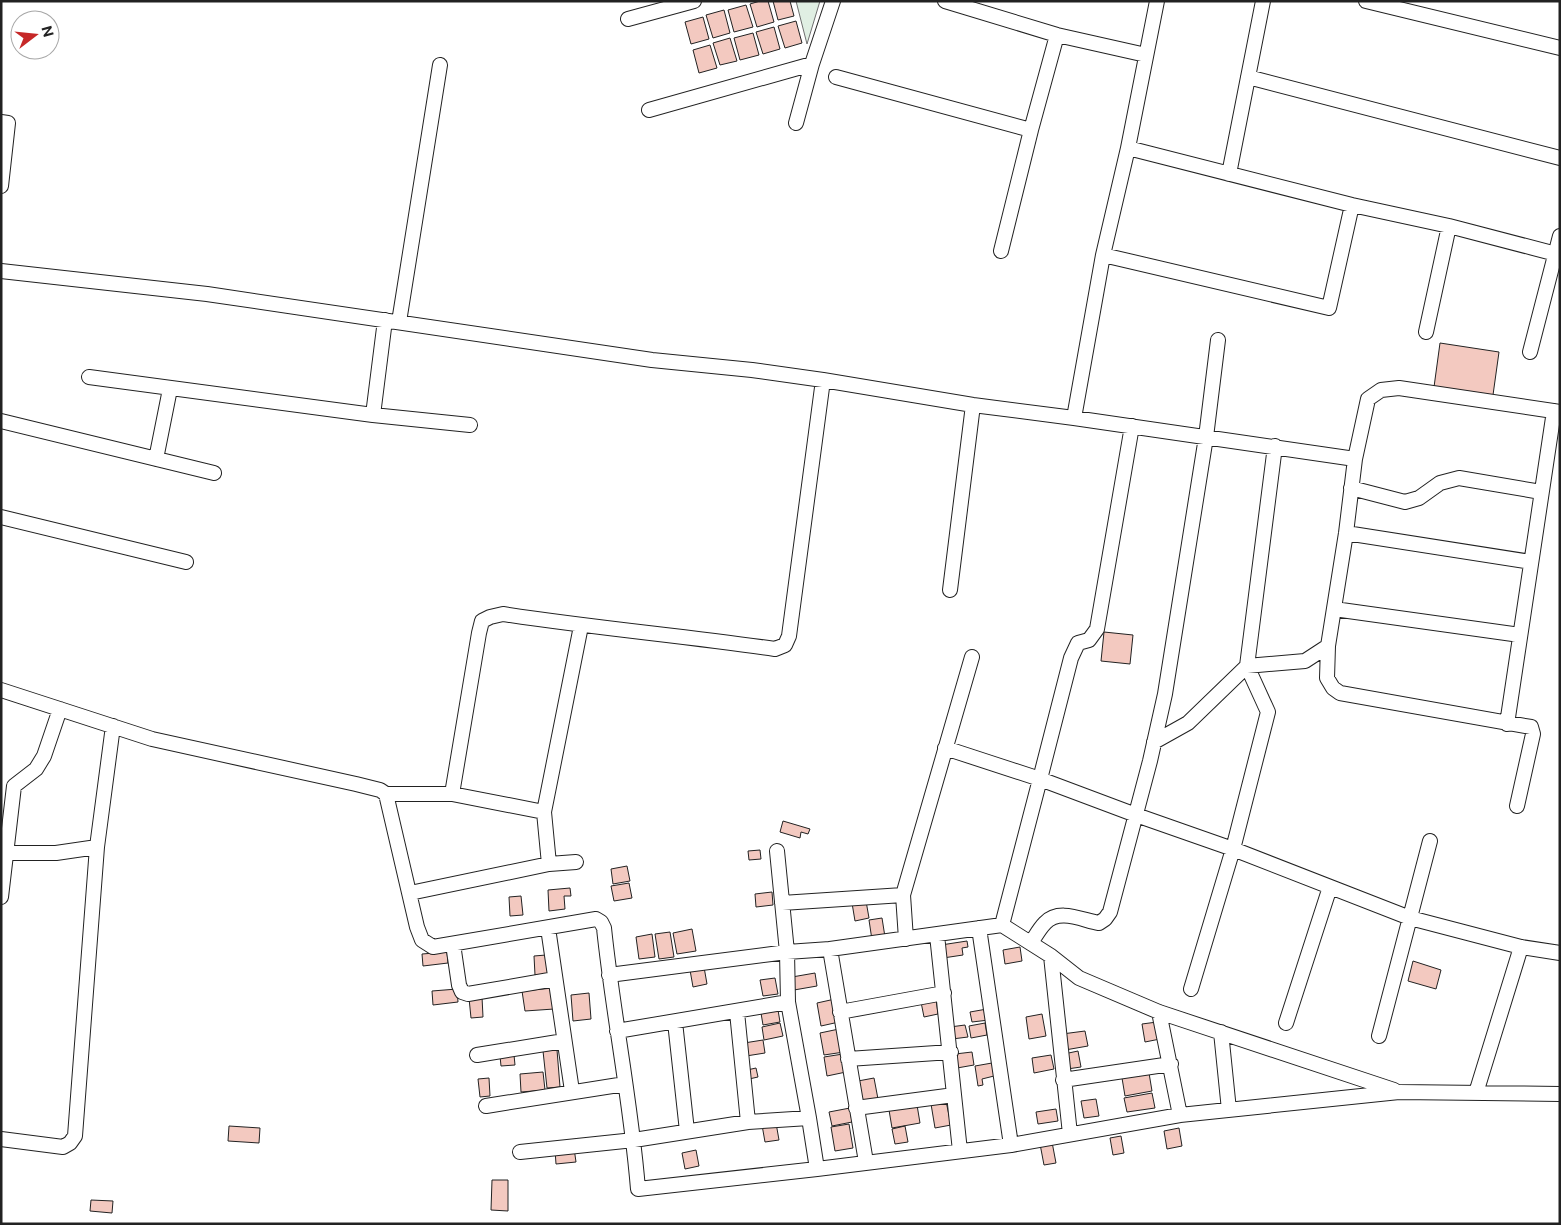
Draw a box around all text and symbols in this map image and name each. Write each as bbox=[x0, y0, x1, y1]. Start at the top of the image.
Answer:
north arrow bbox=[10, 10, 60, 60]
text: N bbox=[38, 24, 57, 39]

